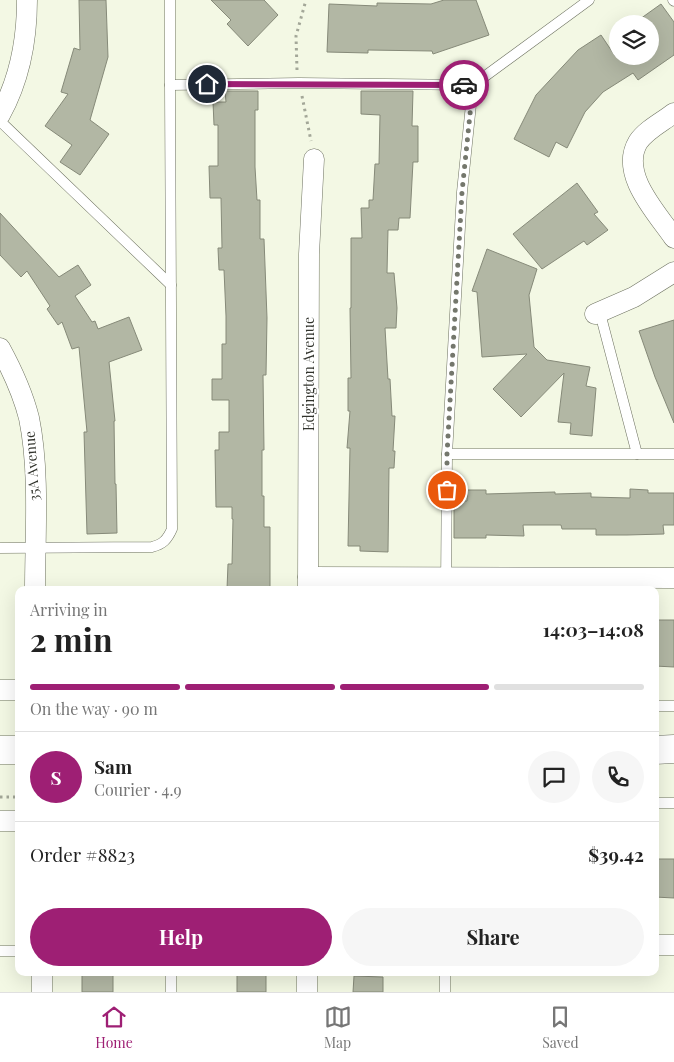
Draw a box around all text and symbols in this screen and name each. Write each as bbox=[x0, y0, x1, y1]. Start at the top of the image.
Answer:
map controls bbox=[609, 15, 659, 65]
button: layers bbox=[609, 15, 659, 65]
courier bbox=[439, 60, 489, 110]
pin bbox=[186, 63, 228, 105]
icon: home bbox=[193, 70, 221, 98]
icon: car bbox=[450, 71, 478, 99]
street label: Edgington Avenue bbox=[299, 317, 318, 431]
street label: 35A Avenue bbox=[20, 430, 43, 502]
pin bbox=[426, 469, 468, 511]
icon: bag bbox=[433, 476, 461, 504]
text: Arriving in bbox=[30, 599, 108, 620]
text: 14:03–14:08 bbox=[543, 616, 644, 642]
text: 2 min bbox=[30, 617, 113, 660]
text: On the way · 90 m bbox=[30, 698, 158, 719]
button: chat bbox=[528, 751, 580, 803]
button: phone bbox=[592, 751, 644, 803]
text: Sam bbox=[94, 753, 132, 779]
text: S bbox=[50, 764, 62, 790]
text: Courier · 4.9 bbox=[94, 779, 182, 800]
text: Order #8823 bbox=[30, 841, 135, 867]
text: $39.42 bbox=[588, 841, 644, 867]
button: Help bbox=[30, 908, 332, 966]
button: Share bbox=[342, 908, 644, 966]
tab: Home bbox=[95, 1003, 133, 1052]
tab: Map bbox=[324, 1003, 352, 1052]
tab: Saved bbox=[542, 1003, 579, 1052]

